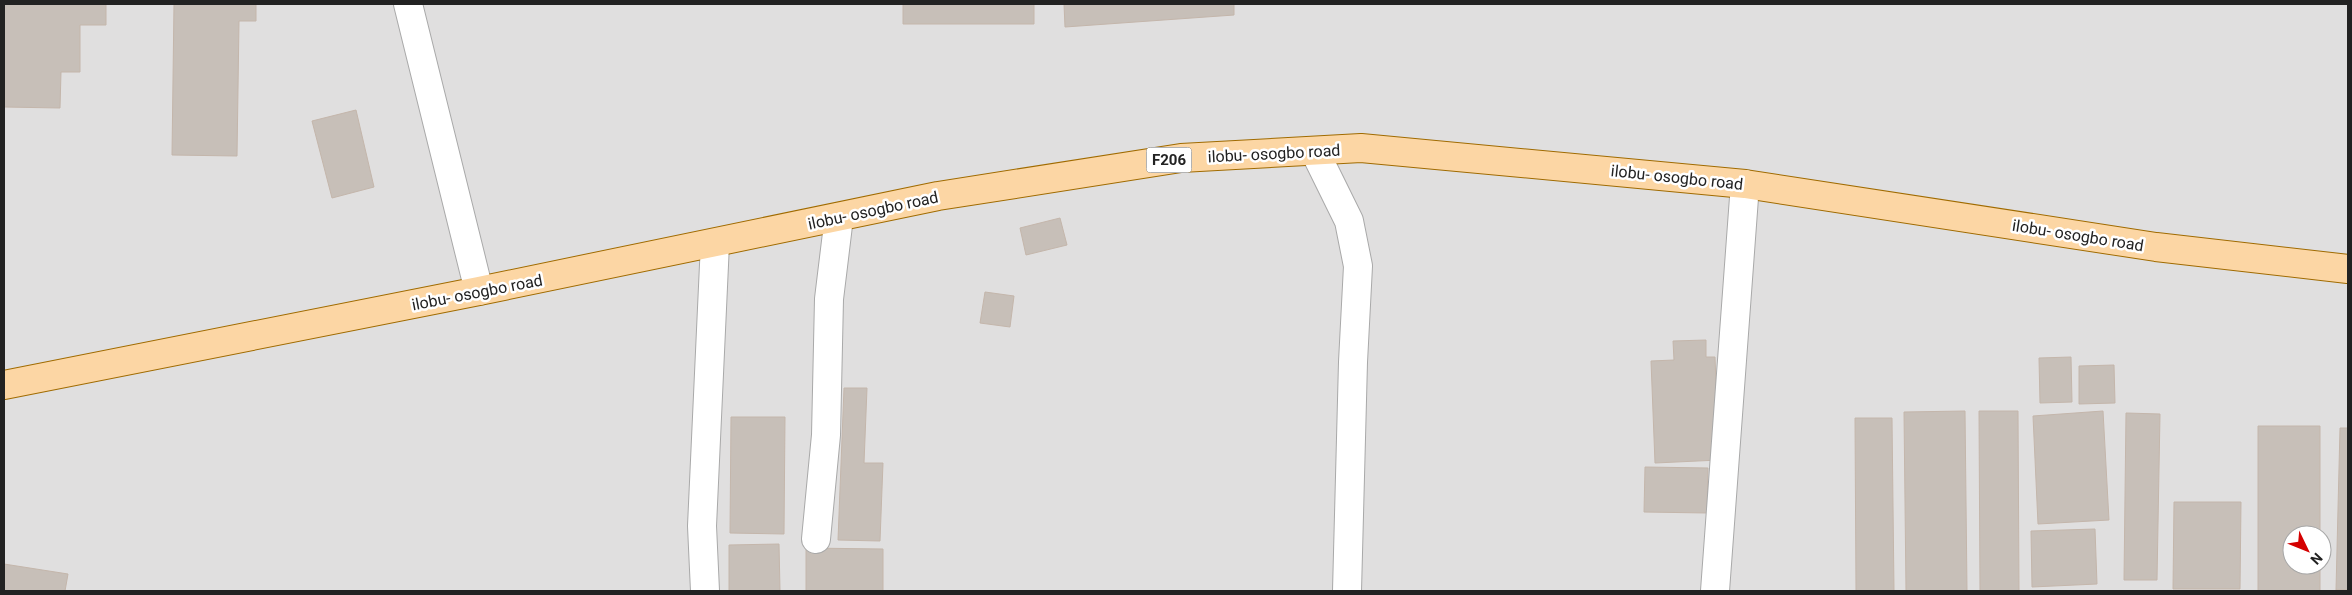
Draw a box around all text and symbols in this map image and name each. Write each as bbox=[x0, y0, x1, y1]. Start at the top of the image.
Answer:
street label: ilobu- osogbo road bbox=[1207, 141, 1341, 166]
road number: F206 bbox=[1146, 148, 1192, 172]
street label: ilobu- osogbo road bbox=[1610, 161, 1744, 194]
street label: ilobu- osogbo road bbox=[806, 187, 940, 234]
street label: ilobu- osogbo road bbox=[2011, 216, 2145, 255]
street label: ilobu- osogbo road bbox=[410, 270, 544, 314]
north arrow bbox=[2282, 525, 2332, 575]
text: N bbox=[2307, 550, 2326, 568]

